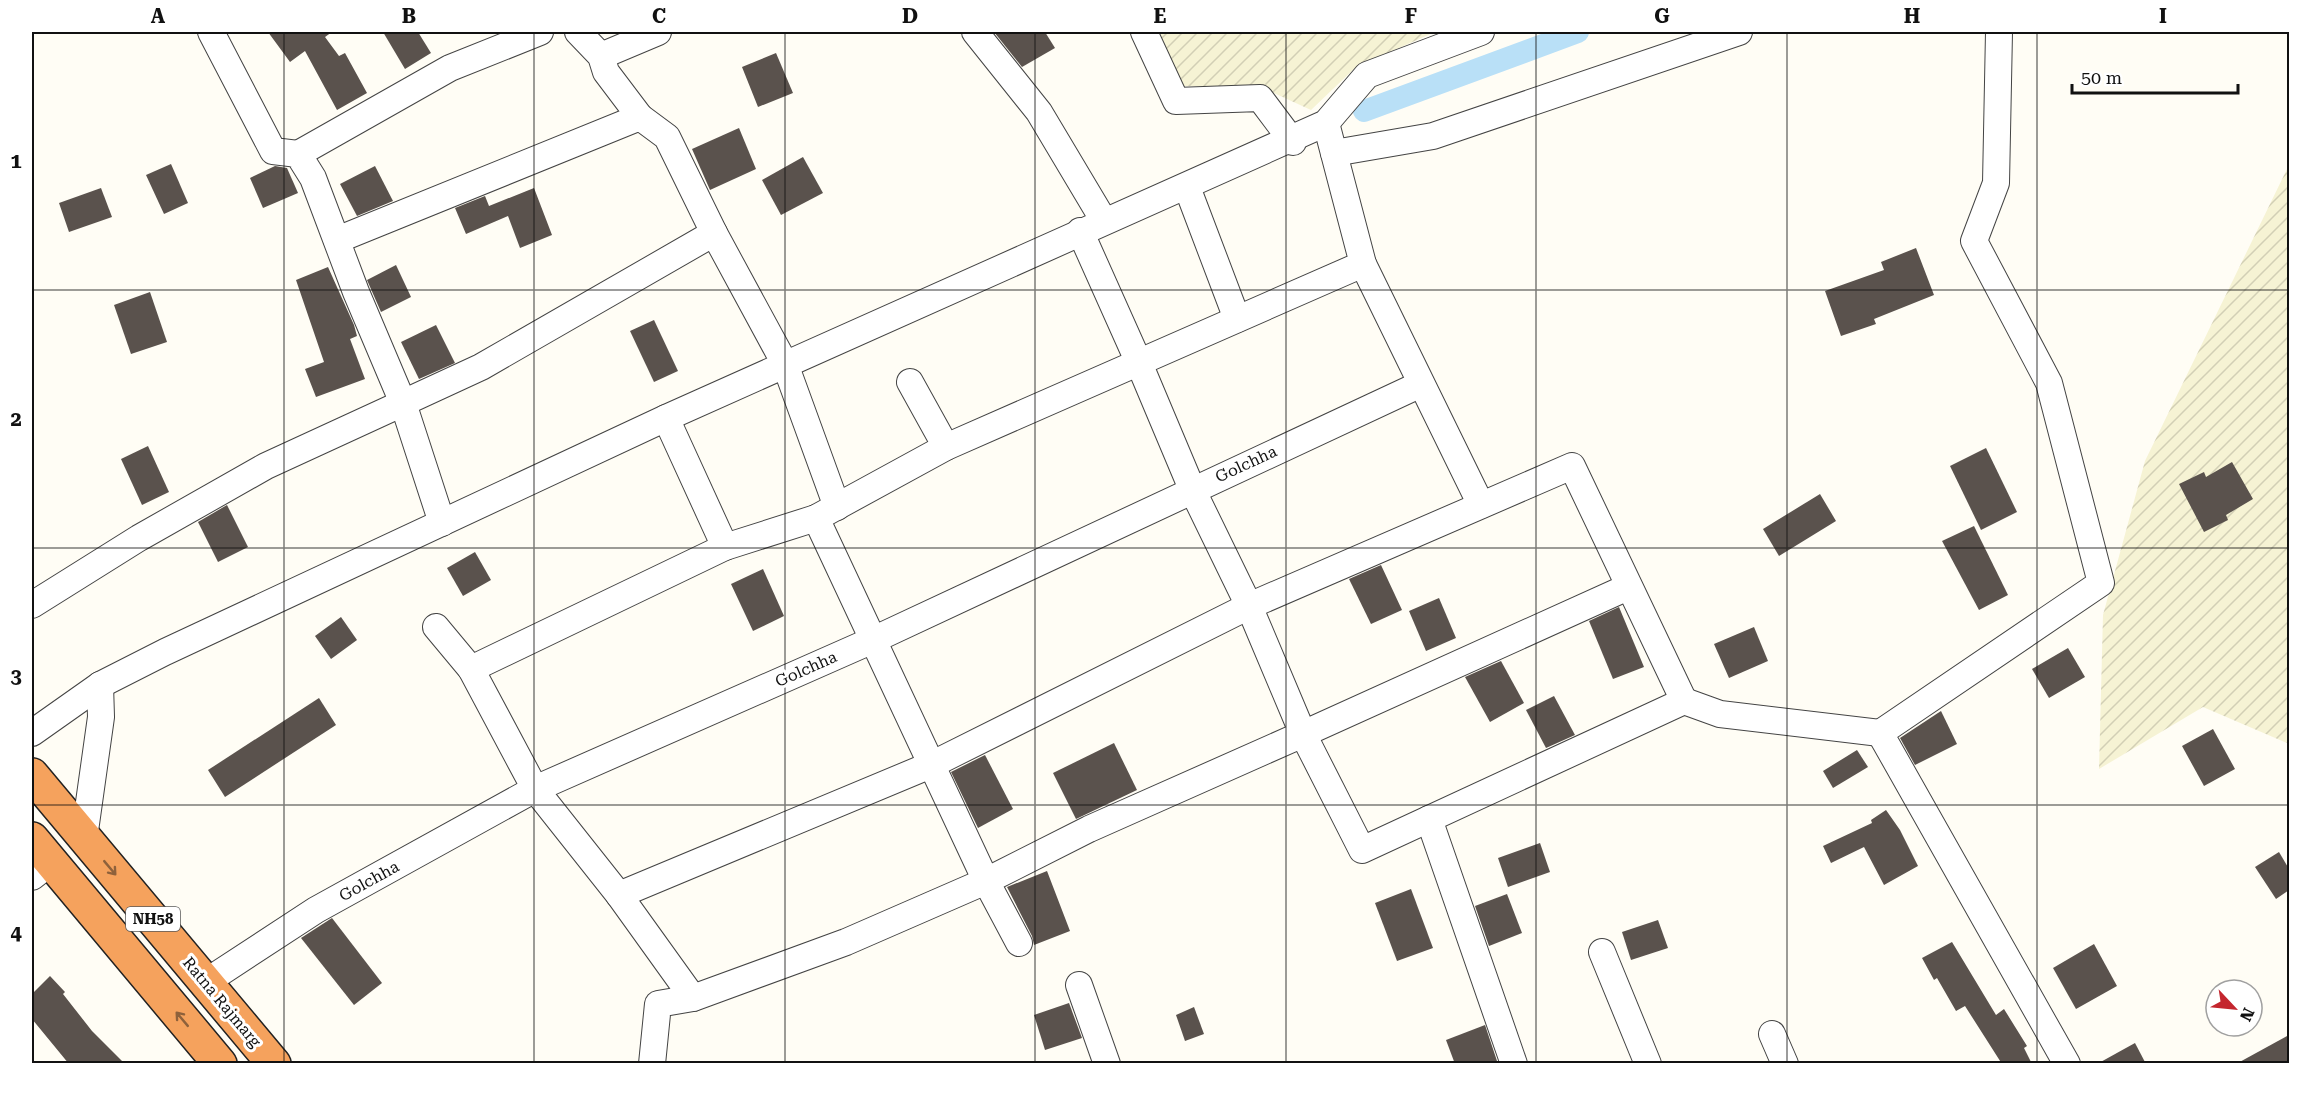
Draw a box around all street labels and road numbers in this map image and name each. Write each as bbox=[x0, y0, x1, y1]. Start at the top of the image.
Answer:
street label: Golchha bbox=[1212, 441, 1280, 486]
street label: Golchha bbox=[772, 647, 840, 691]
street label: Golchha bbox=[336, 857, 403, 905]
road number: NH58 bbox=[126, 907, 180, 931]
street label: Ratna Rajmarg bbox=[179, 953, 266, 1052]

